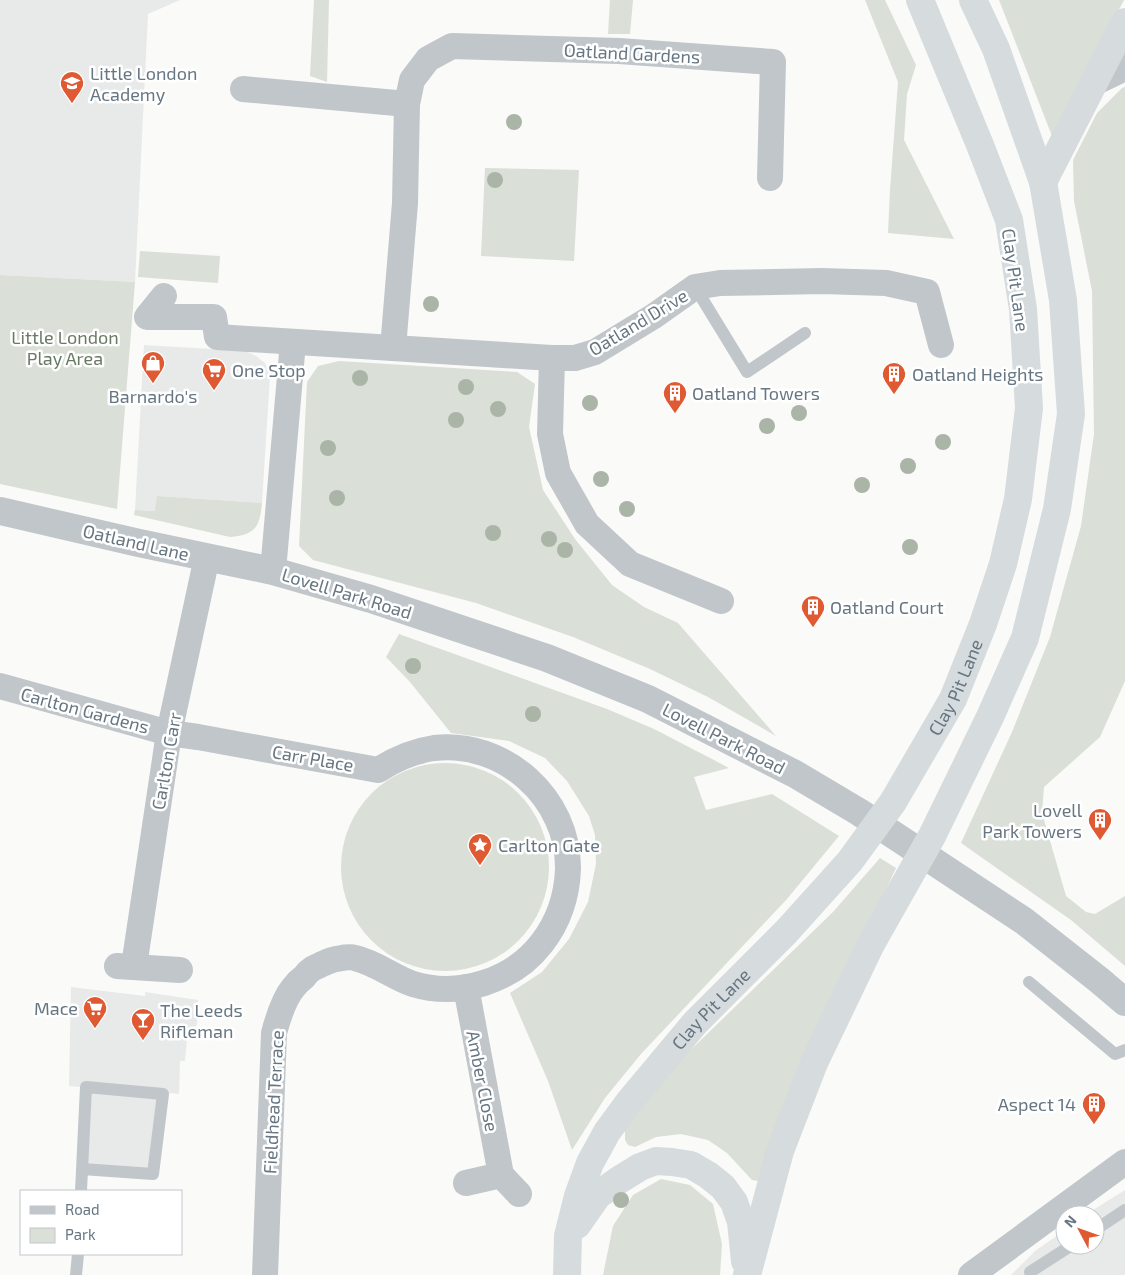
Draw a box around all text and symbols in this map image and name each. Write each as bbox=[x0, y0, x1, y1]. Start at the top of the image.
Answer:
street label: Oatland Gardens bbox=[563, 38, 701, 68]
place label: Little London Academy bbox=[90, 62, 197, 105]
school or university icon: Little London Academy bbox=[59, 70, 85, 104]
street label: Clay Pit Lane bbox=[998, 227, 1034, 333]
street label: Oatland Drive bbox=[585, 284, 691, 360]
park label: Little London Play Area bbox=[11, 326, 119, 369]
shop icon: Barnardo's bbox=[140, 350, 166, 384]
supermarket icon: One Stop bbox=[201, 357, 227, 391]
place label: One Stop bbox=[232, 359, 306, 381]
building icon: Oatland Heights bbox=[881, 361, 907, 395]
place label: Oatland Heights bbox=[912, 363, 1043, 385]
building icon: Oatland Towers bbox=[662, 380, 688, 414]
place label: Oatland Towers bbox=[692, 382, 820, 404]
place label: Barnardo's bbox=[109, 385, 197, 407]
street label: Oatland Lane bbox=[81, 519, 191, 565]
street label: Lovell Park Road bbox=[279, 563, 415, 623]
building icon: Oatland Court bbox=[800, 594, 826, 628]
place label: Oatland Court bbox=[830, 596, 944, 618]
street label: Clay Pit Lane bbox=[923, 636, 987, 739]
street label: Carlton Gardens bbox=[18, 682, 152, 738]
street label: Lovell Park Road bbox=[659, 698, 789, 778]
street label: Carlton Carr bbox=[147, 710, 185, 812]
street label: Carr Place bbox=[271, 740, 355, 776]
place label: Lovell Park Towers bbox=[982, 799, 1083, 842]
building icon: Lovell Park Towers bbox=[1087, 807, 1113, 841]
place icon: Carlton Gate bbox=[467, 832, 493, 866]
place label: Carlton Gate bbox=[498, 834, 600, 856]
street label: Clay Pit Lane bbox=[667, 964, 754, 1054]
supermarket icon: Mace bbox=[82, 995, 108, 1029]
place label: Mace bbox=[34, 997, 78, 1019]
place label: The Leeds Rifleman bbox=[160, 999, 243, 1042]
bar icon: The Leeds Rifleman bbox=[130, 1007, 156, 1041]
street label: Fieldhead Terrace bbox=[258, 1029, 288, 1175]
street label: Amber Close bbox=[462, 1029, 504, 1133]
building icon: Aspect 14 bbox=[1081, 1091, 1107, 1125]
place label: Aspect 14 bbox=[998, 1093, 1076, 1115]
legend bbox=[20, 1190, 182, 1255]
text: Road bbox=[65, 1200, 100, 1218]
north arrow bbox=[1055, 1205, 1105, 1255]
text: N bbox=[1060, 1212, 1080, 1231]
text: Park bbox=[65, 1225, 96, 1243]

